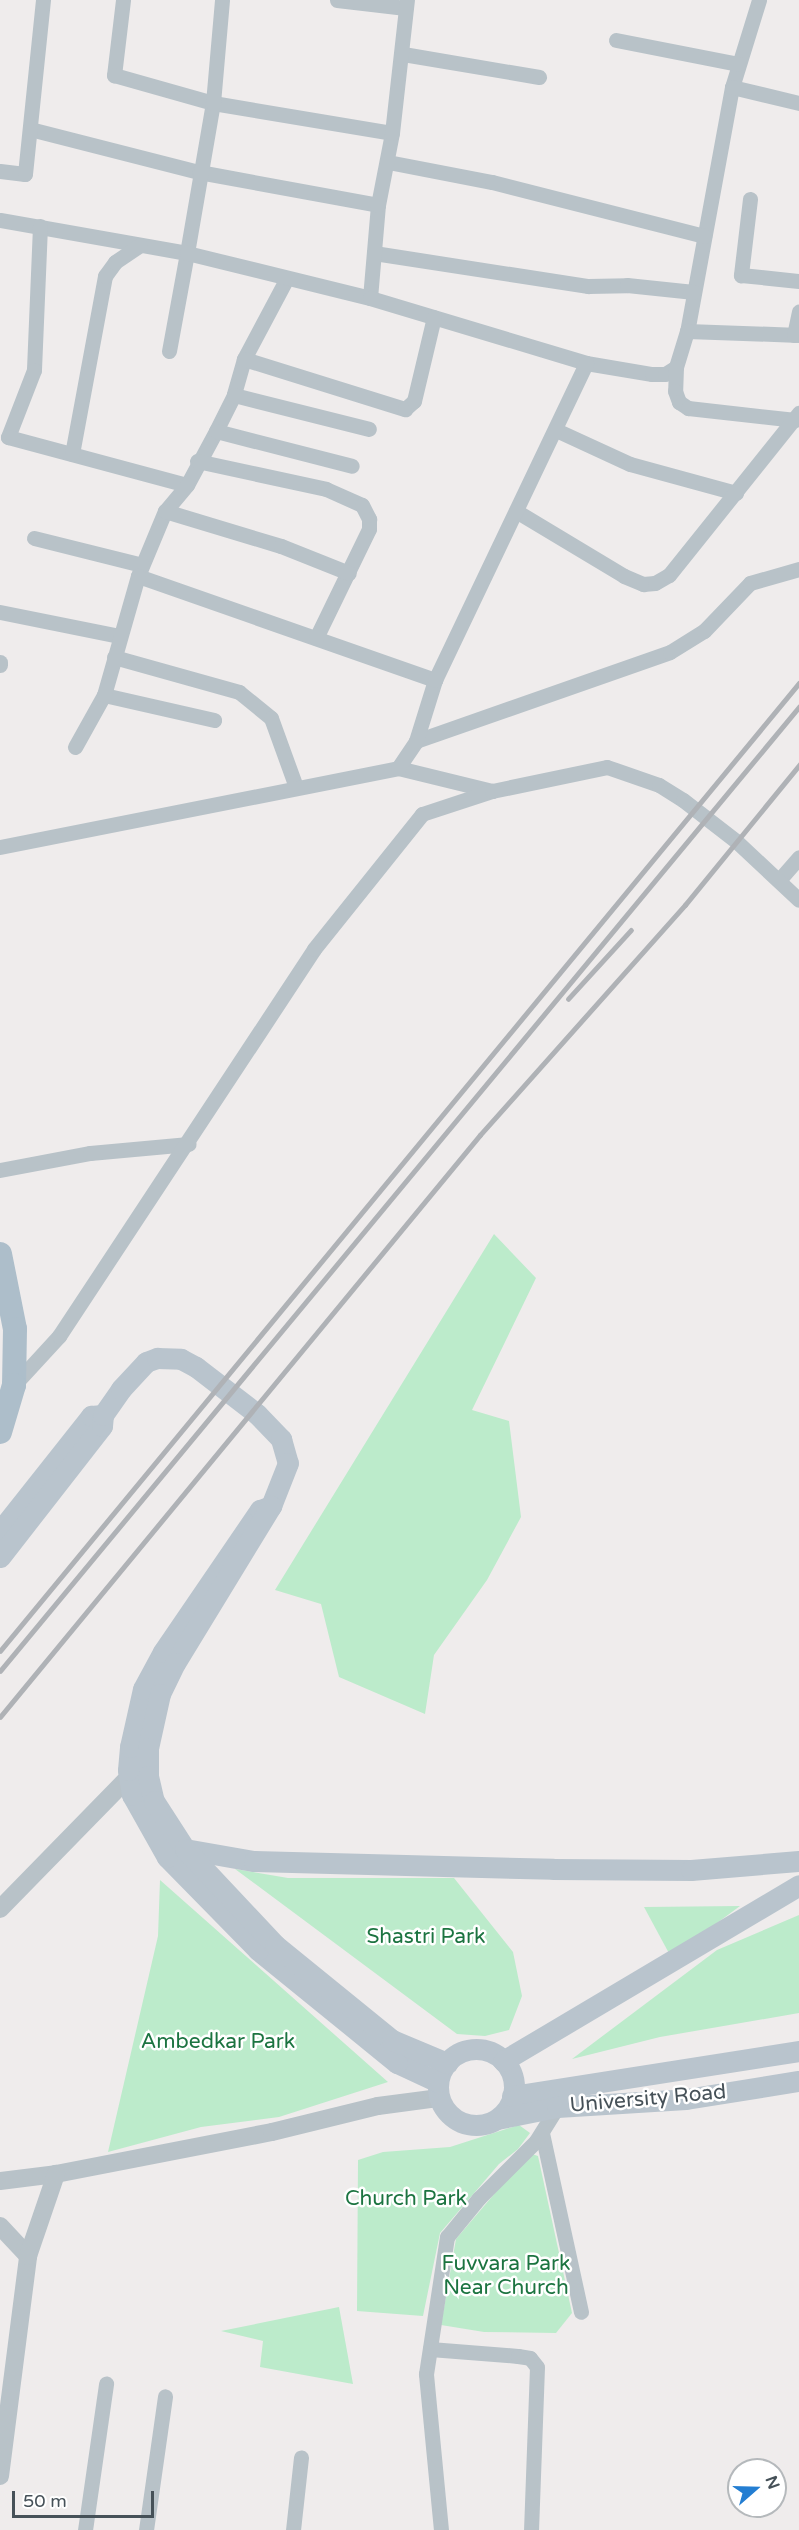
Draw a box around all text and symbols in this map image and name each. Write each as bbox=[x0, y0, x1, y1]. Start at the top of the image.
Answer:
park label: Shastri Park bbox=[367, 1924, 485, 1950]
park label: Ambedkar Park bbox=[141, 2029, 295, 2055]
street label: University Road bbox=[569, 2080, 727, 2118]
park label: Church Park bbox=[345, 2186, 467, 2212]
park label: Fuvvara Park Near Church bbox=[442, 2251, 570, 2301]
north arrow bbox=[727, 2458, 787, 2518]
text: N bbox=[760, 2473, 784, 2492]
scale bar bbox=[15, 2479, 158, 2517]
text: 50 m bbox=[23, 2490, 67, 2512]

